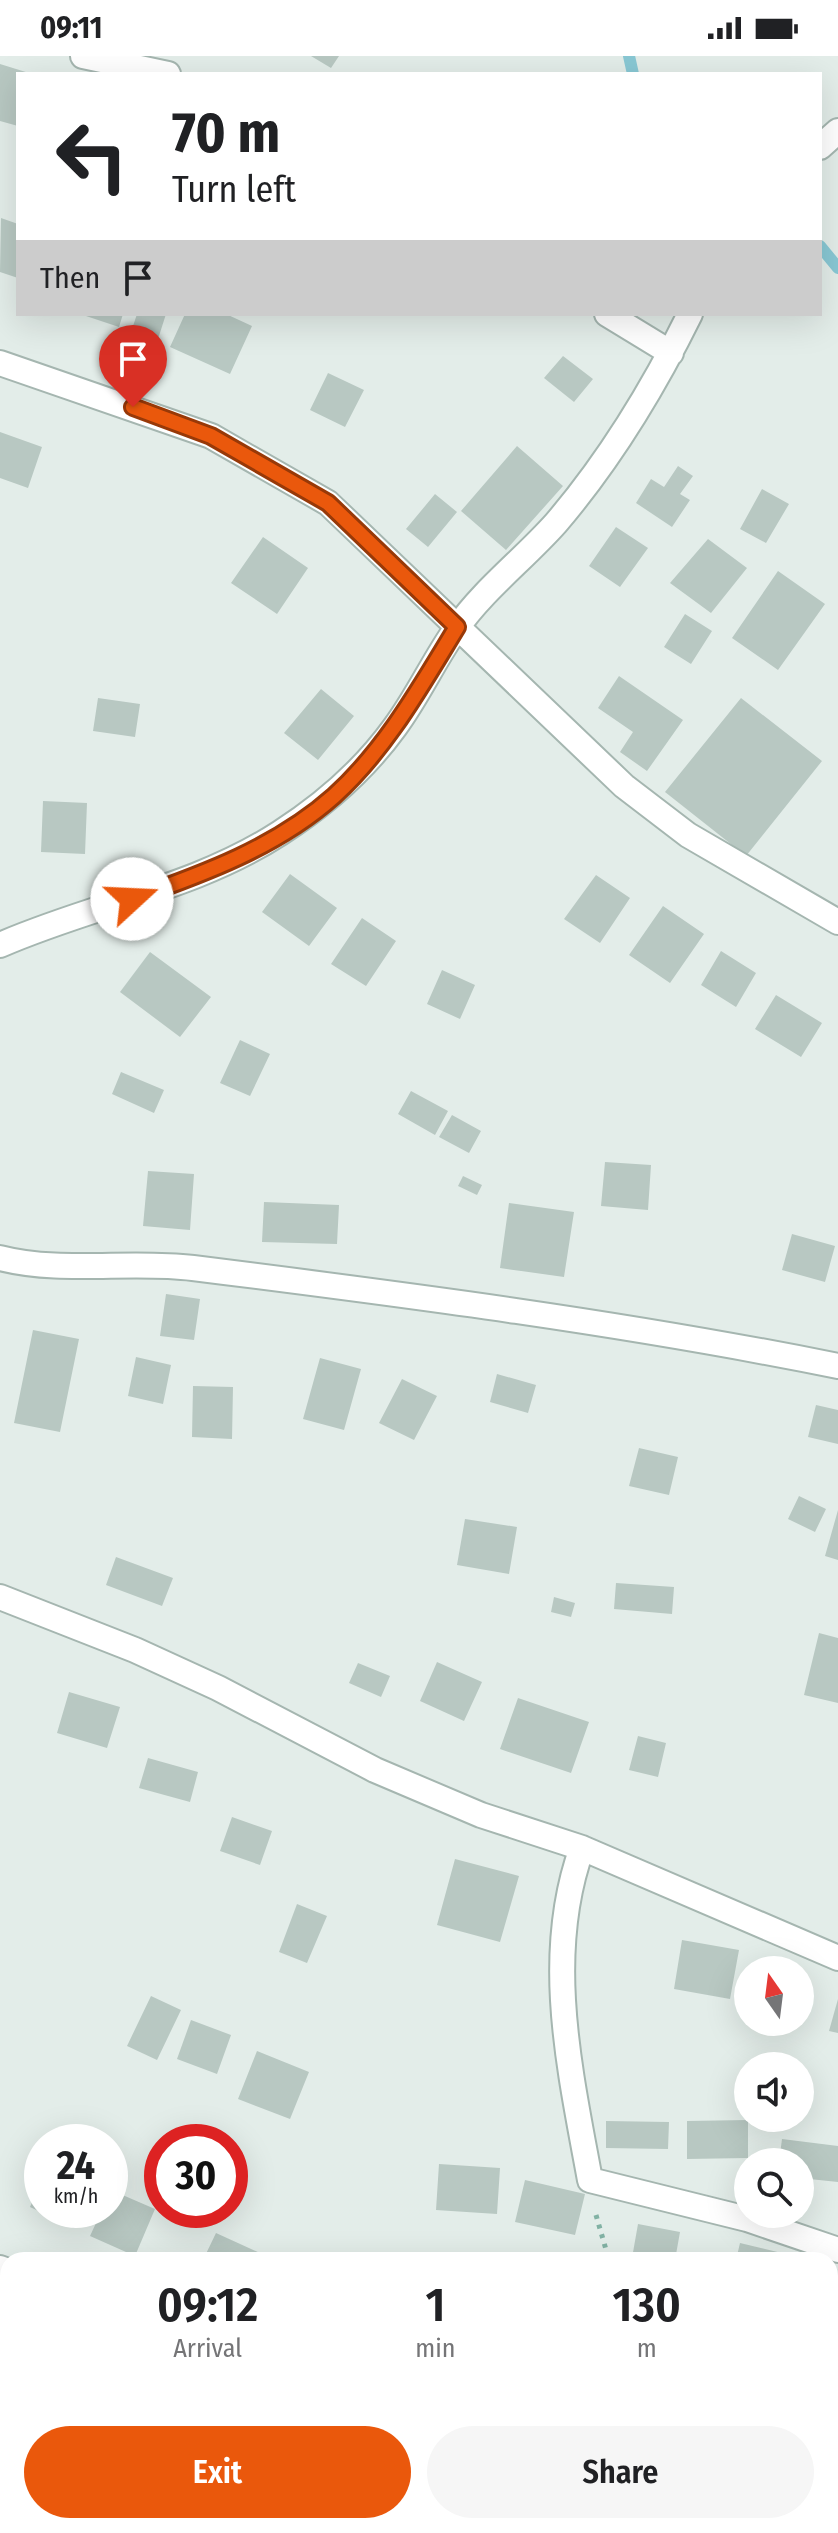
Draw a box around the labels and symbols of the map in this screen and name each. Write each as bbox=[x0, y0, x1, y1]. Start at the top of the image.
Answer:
pin bbox=[99, 325, 167, 407]
position arrow bbox=[90, 857, 174, 941]
north arrow bbox=[734, 1956, 814, 2036]
speed limit sign: 30 bbox=[144, 2124, 248, 2228]

